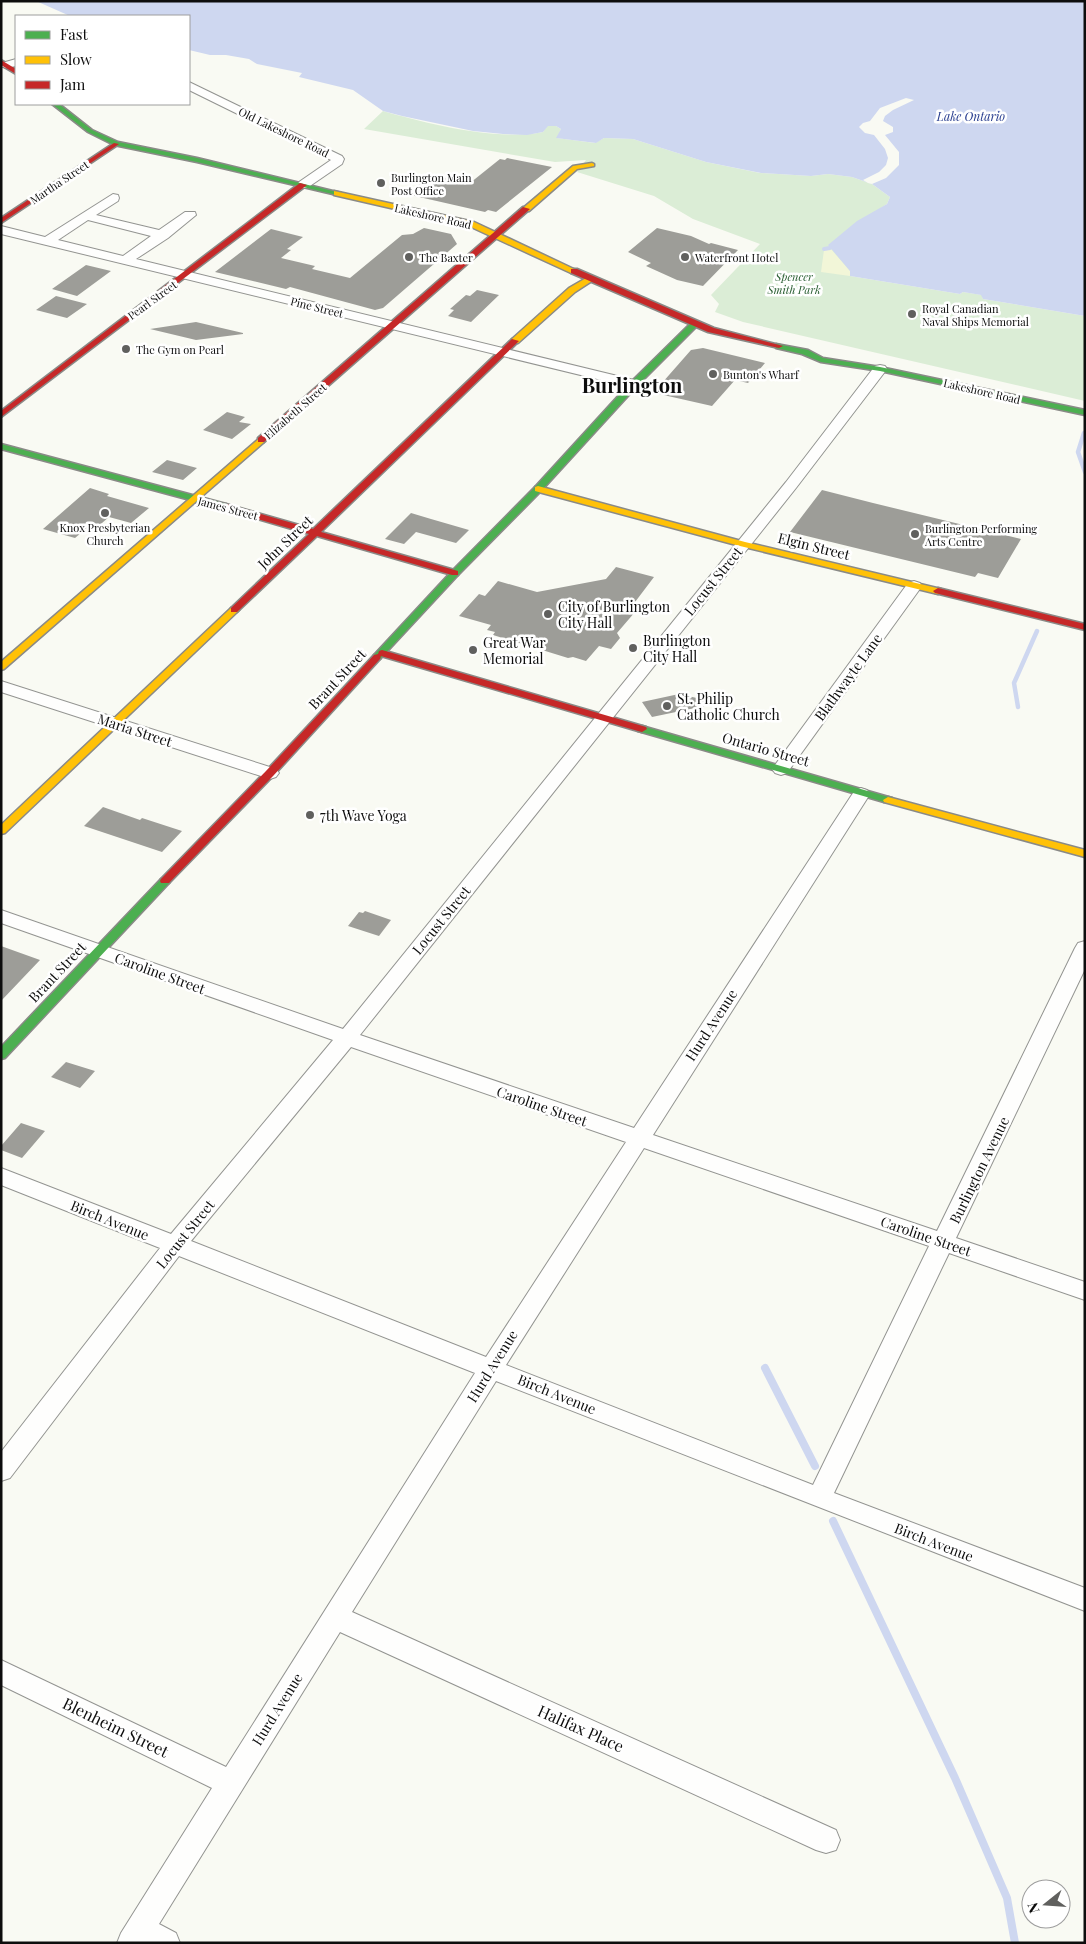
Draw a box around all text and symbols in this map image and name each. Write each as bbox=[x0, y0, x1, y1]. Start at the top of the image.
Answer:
legend bbox=[15, 15, 190, 105]
text: Fast bbox=[60, 24, 89, 44]
text: Slow bbox=[60, 49, 92, 69]
text: Jam bbox=[59, 74, 86, 94]
street label: Old Lakeshore Road bbox=[236, 104, 332, 161]
water label: Lake Ontario bbox=[936, 108, 1005, 124]
street label: Martha Street bbox=[27, 157, 91, 207]
place label: Burlington Main Post Office bbox=[391, 170, 472, 198]
marker: Burlington Main Post Office bbox=[375, 177, 387, 189]
street label: Lakeshore Road bbox=[393, 200, 474, 232]
place label: The Baxter bbox=[419, 250, 473, 265]
place label: Waterfront Hotel bbox=[694, 250, 778, 265]
marker: The Baxter bbox=[403, 251, 415, 263]
marker: Waterfront Hotel bbox=[679, 251, 691, 263]
park label: Spencer Smith Park bbox=[766, 269, 821, 297]
street label: Pearl Street bbox=[124, 277, 180, 323]
street label: Pine Street bbox=[289, 293, 345, 321]
place label: Royal Canadian Naval Ships Memorial bbox=[922, 301, 1029, 329]
marker: Royal Canadian Naval Ships Memorial bbox=[906, 308, 918, 320]
place label: The Gym on Pearl bbox=[136, 342, 224, 357]
marker: The Gym on Pearl bbox=[120, 343, 132, 355]
place label: Bunton's Wharf bbox=[723, 367, 800, 382]
marker: Bunton's Wharf bbox=[707, 368, 719, 380]
district label: Burlington bbox=[582, 371, 683, 398]
street label: Lakeshore Road bbox=[942, 375, 1023, 407]
street label: Elizabeth Street bbox=[261, 380, 329, 442]
street label: James Street bbox=[195, 493, 260, 523]
marker: Knox Presbyterian Church bbox=[99, 507, 111, 519]
street label: John Street bbox=[253, 510, 317, 574]
place label: Knox Presbyterian Church bbox=[60, 520, 151, 548]
place label: Burlington Performing Arts Centre bbox=[924, 521, 1037, 549]
street label: Elgin Street bbox=[776, 528, 853, 564]
marker: Burlington Performing Arts Centre bbox=[909, 528, 921, 540]
street label: Locust Street bbox=[680, 542, 747, 619]
place label: City of Burlington City Hall bbox=[558, 597, 671, 632]
marker: City of Burlington City Hall bbox=[542, 608, 554, 620]
street label: Blathwayte Lane bbox=[810, 630, 886, 724]
place label: Burlington City Hall bbox=[643, 631, 711, 666]
place label: Great War Memorial bbox=[483, 633, 547, 668]
marker: Burlington City Hall bbox=[627, 642, 639, 654]
street label: Brant Street bbox=[304, 644, 371, 713]
marker: Great War Memorial bbox=[467, 644, 479, 656]
place label: St. Philip Catholic Church bbox=[677, 689, 780, 724]
marker: St. Philip Catholic Church bbox=[661, 700, 673, 712]
street label: Maria Street bbox=[95, 709, 176, 751]
street label: Ontario Street bbox=[720, 727, 813, 771]
place label: 7th Wave Yoga bbox=[320, 806, 407, 825]
marker: 7th Wave Yoga bbox=[304, 809, 316, 821]
street label: Locust Street bbox=[408, 881, 475, 958]
street label: Brant Street bbox=[24, 937, 91, 1006]
street label: Caroline Street bbox=[112, 948, 209, 998]
street label: Hurd Avenue bbox=[681, 985, 741, 1065]
street label: Caroline Street bbox=[494, 1082, 591, 1131]
street label: Burlington Avenue bbox=[945, 1113, 1013, 1227]
street label: Locust Street bbox=[152, 1195, 219, 1272]
street label: Birch Avenue bbox=[68, 1196, 152, 1244]
street label: Caroline Street bbox=[878, 1212, 975, 1261]
street label: Hurd Avenue bbox=[462, 1326, 522, 1406]
street label: Birch Avenue bbox=[515, 1370, 599, 1418]
street label: Birch Avenue bbox=[892, 1518, 976, 1566]
street label: Hurd Avenue bbox=[247, 1669, 307, 1749]
street label: Blenheim Street bbox=[60, 1692, 173, 1762]
street label: Halifax Place bbox=[535, 1700, 627, 1756]
north arrow bbox=[1021, 1879, 1071, 1929]
text: N bbox=[1023, 1900, 1044, 1916]

